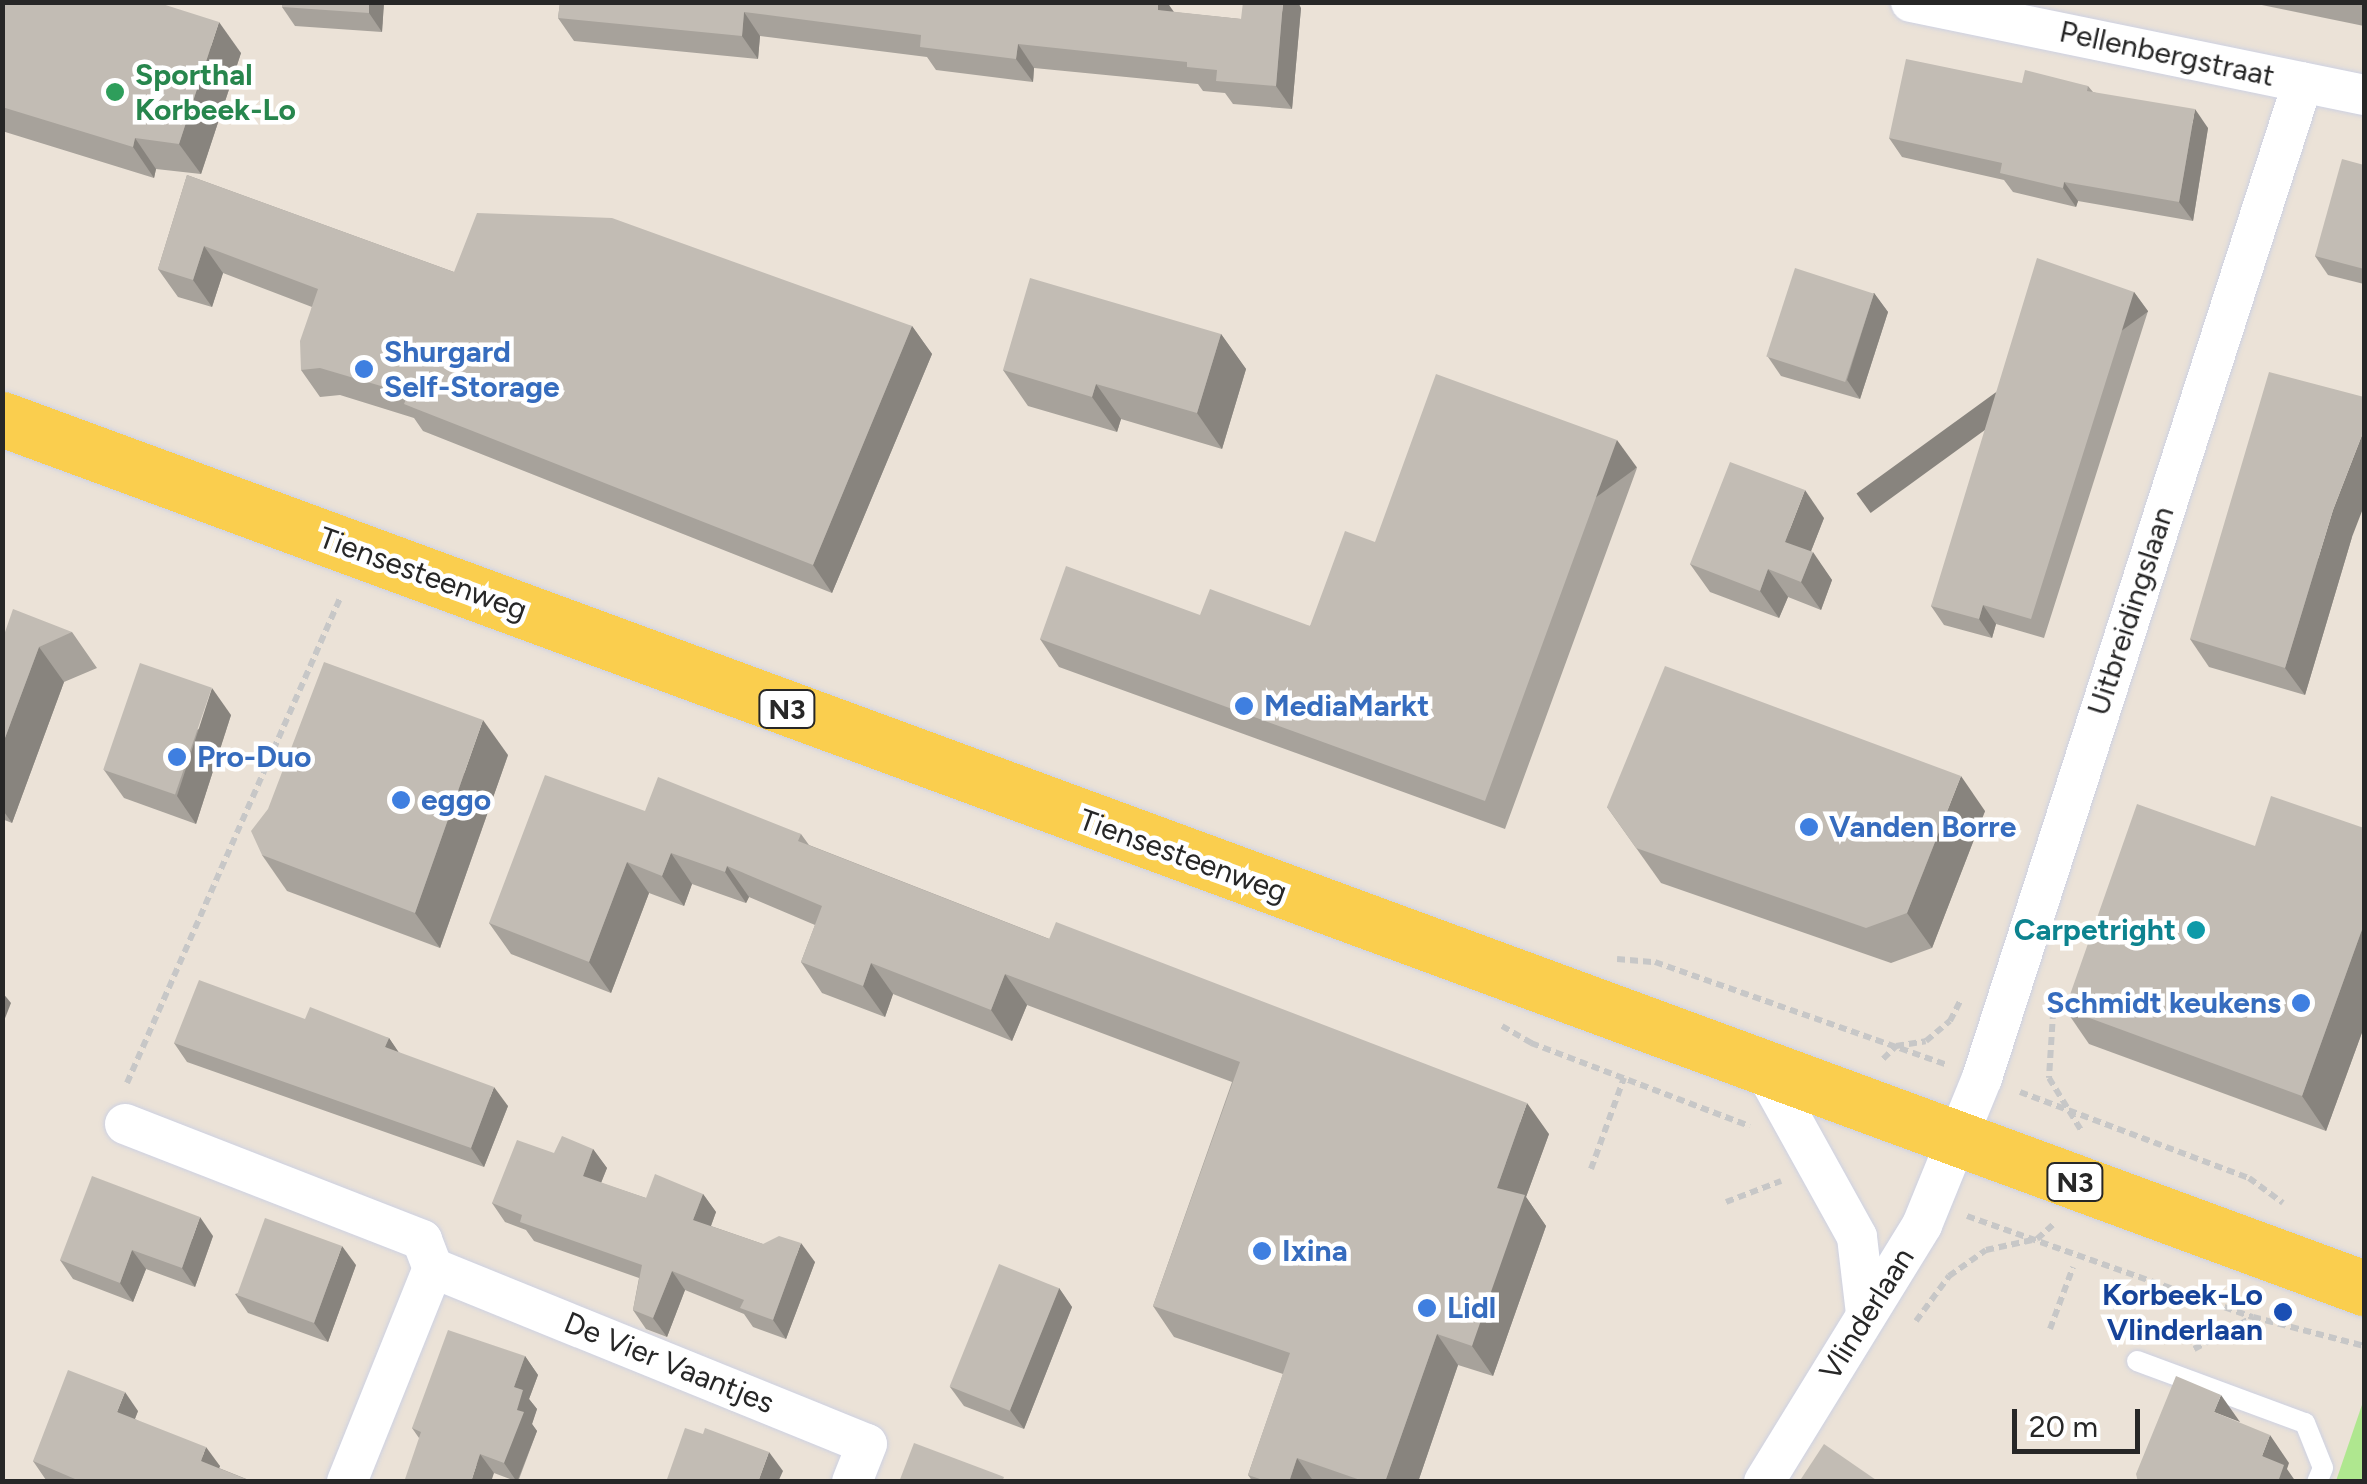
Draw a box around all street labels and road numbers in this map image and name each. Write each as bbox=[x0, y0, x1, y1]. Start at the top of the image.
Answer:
street label: Pellenbergstraat bbox=[2056, 14, 2278, 94]
street label: Uitbreidingslaan bbox=[2080, 502, 2182, 720]
street label: Tiensesteenweg bbox=[314, 520, 532, 628]
road number: N3 bbox=[757, 686, 817, 732]
street label: Tiensesteenweg bbox=[1074, 802, 1292, 910]
road number: N3 bbox=[2045, 1159, 2105, 1205]
street label: Vlinderlaan bbox=[1812, 1241, 1922, 1387]
street label: De Vier Vaantjes bbox=[559, 1305, 779, 1421]

